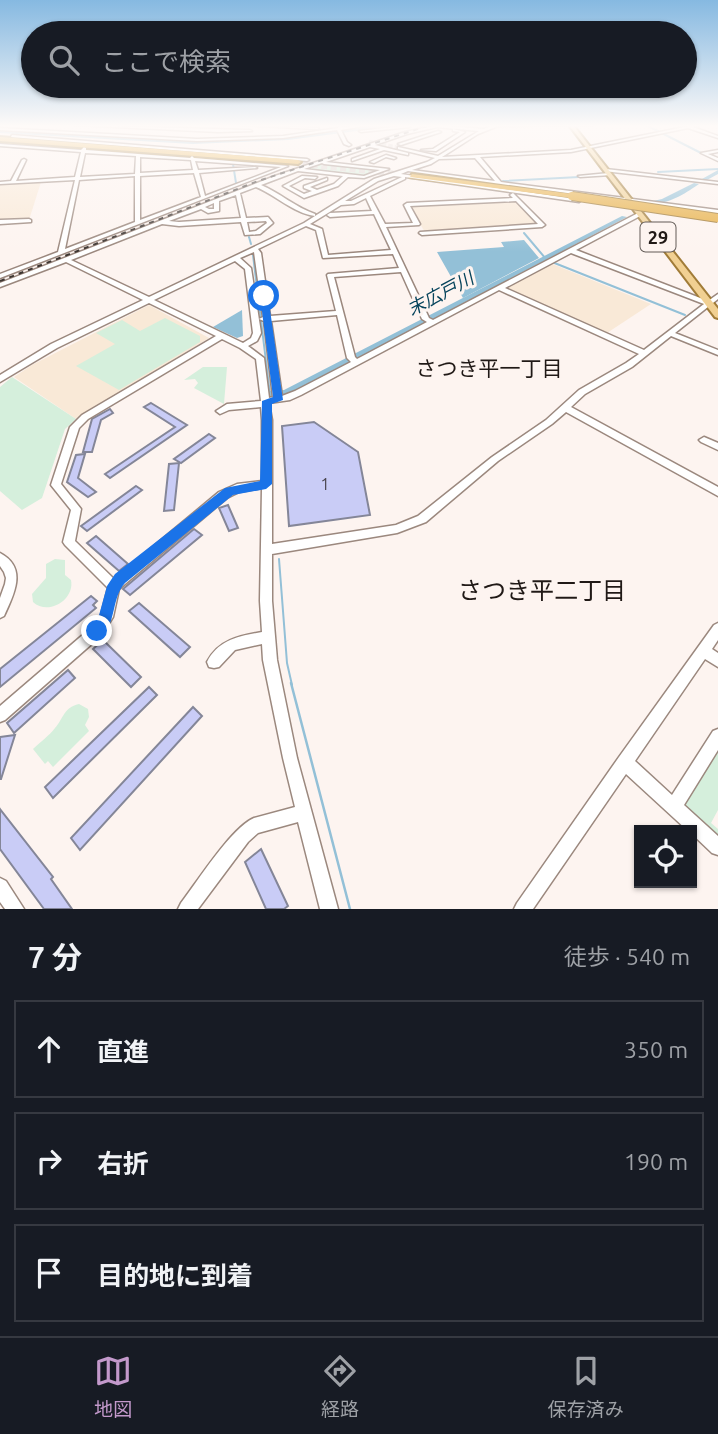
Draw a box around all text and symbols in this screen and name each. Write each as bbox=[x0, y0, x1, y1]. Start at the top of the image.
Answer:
search box bbox=[21, 21, 697, 98]
icon: search bbox=[45, 41, 83, 79]
text: ここで検索 bbox=[101, 47, 231, 76]
road number: 29 bbox=[640, 222, 676, 251]
water label: 末広戸川 bbox=[404, 266, 478, 319]
route start bbox=[248, 280, 279, 311]
district label: さつき平一丁目 bbox=[416, 356, 563, 380]
house number: 1 bbox=[320, 475, 330, 493]
district label: さつき平二丁目 bbox=[458, 577, 626, 604]
route end bbox=[81, 615, 112, 646]
map controls bbox=[634, 825, 697, 888]
button: locate bbox=[634, 825, 697, 888]
text: 7 分 bbox=[28, 940, 82, 974]
text: 徒歩 · 540 m bbox=[564, 944, 690, 969]
icon: ahead bbox=[30, 1030, 68, 1068]
text: 直進 bbox=[97, 1037, 149, 1066]
text: 350 m bbox=[624, 1037, 688, 1062]
icon: right bbox=[30, 1142, 68, 1180]
text: 右折 bbox=[97, 1149, 149, 1178]
text: 190 m bbox=[624, 1149, 688, 1174]
icon: arrive bbox=[30, 1254, 68, 1292]
text: 目的地に到着 bbox=[97, 1261, 253, 1290]
tab: 地図 bbox=[94, 1352, 132, 1421]
tab: 経路 bbox=[321, 1352, 359, 1421]
tab: 保存済み bbox=[548, 1352, 624, 1421]

